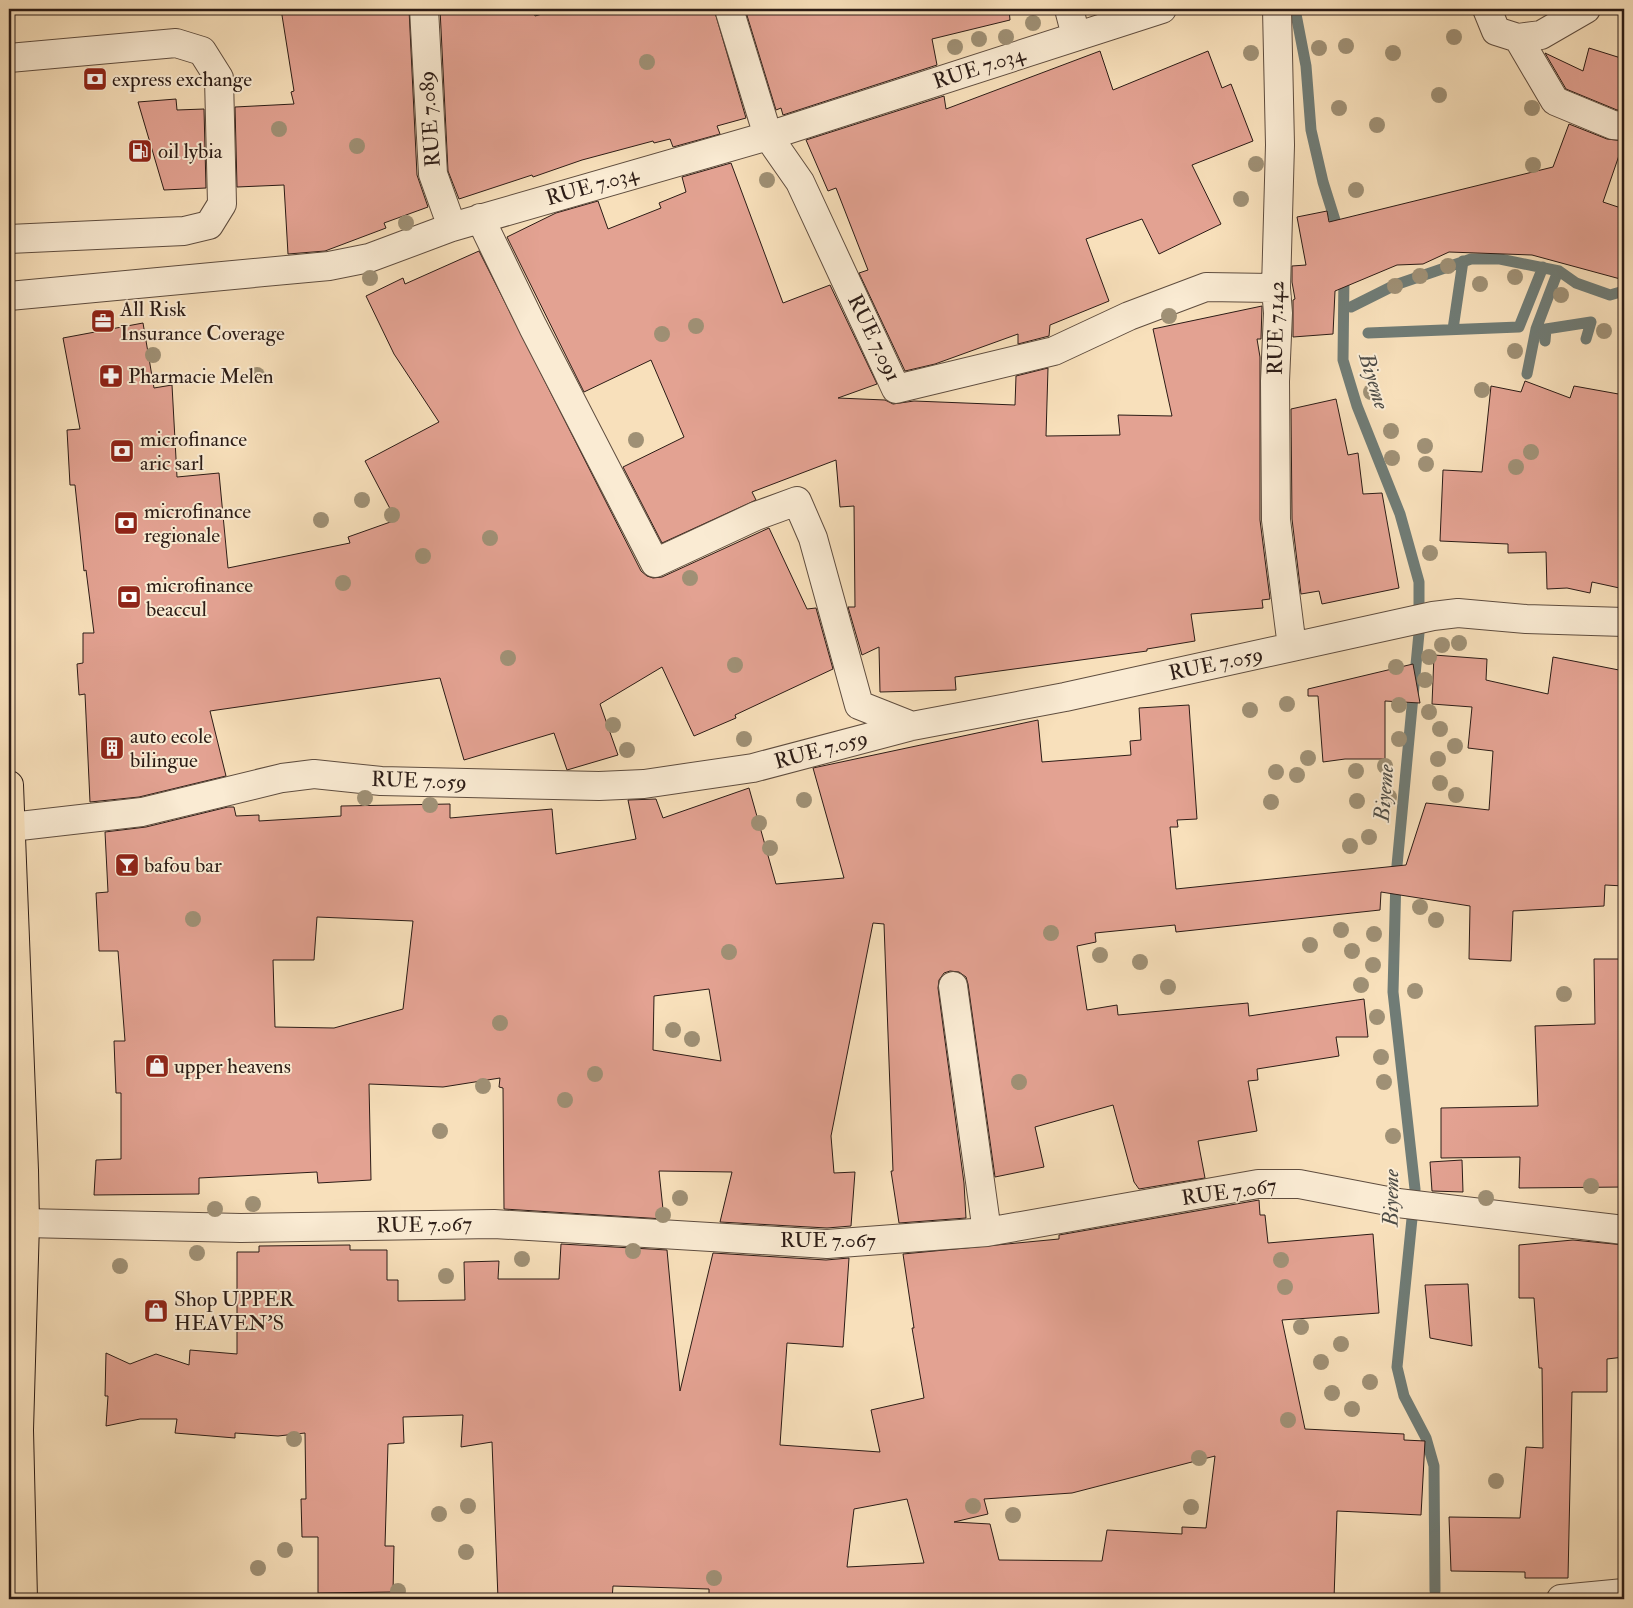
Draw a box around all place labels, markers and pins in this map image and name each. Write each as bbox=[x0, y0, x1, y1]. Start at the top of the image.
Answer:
bank icon: express exchange bbox=[82, 66, 108, 92]
place label: express exchange bbox=[112, 66, 252, 93]
fuel station icon: oil lybia bbox=[127, 138, 153, 164]
place label: oil lybia bbox=[158, 138, 223, 165]
place label: All Risk Insurance Coverage bbox=[119, 296, 285, 347]
office icon: All Risk Insurance Coverage bbox=[90, 308, 116, 334]
pharmacy icon: Pharmacie Melen bbox=[98, 363, 124, 389]
place label: Pharmacie Melen bbox=[128, 363, 274, 390]
place label: microfinance aric sarl bbox=[140, 426, 247, 477]
bank icon: microfinance aric sarl bbox=[109, 438, 135, 464]
place label: microfinance regionale bbox=[144, 498, 251, 549]
bank icon: microfinance regionale bbox=[113, 510, 139, 536]
place label: microfinance beaccul bbox=[146, 572, 253, 623]
bank icon: microfinance beaccul bbox=[116, 584, 142, 610]
place label: auto ecole bilingue bbox=[130, 723, 212, 774]
building icon: auto ecole bilingue bbox=[99, 735, 125, 761]
bar icon: bafou bar bbox=[114, 852, 140, 878]
place label: bafou bar bbox=[144, 852, 222, 879]
shop icon: upper heavens bbox=[144, 1053, 170, 1079]
place label: upper heavens bbox=[174, 1053, 291, 1080]
place label: Shop UPPER HEAVEN'S bbox=[174, 1286, 295, 1337]
shop icon: Shop UPPER HEAVEN'S bbox=[143, 1298, 169, 1324]

